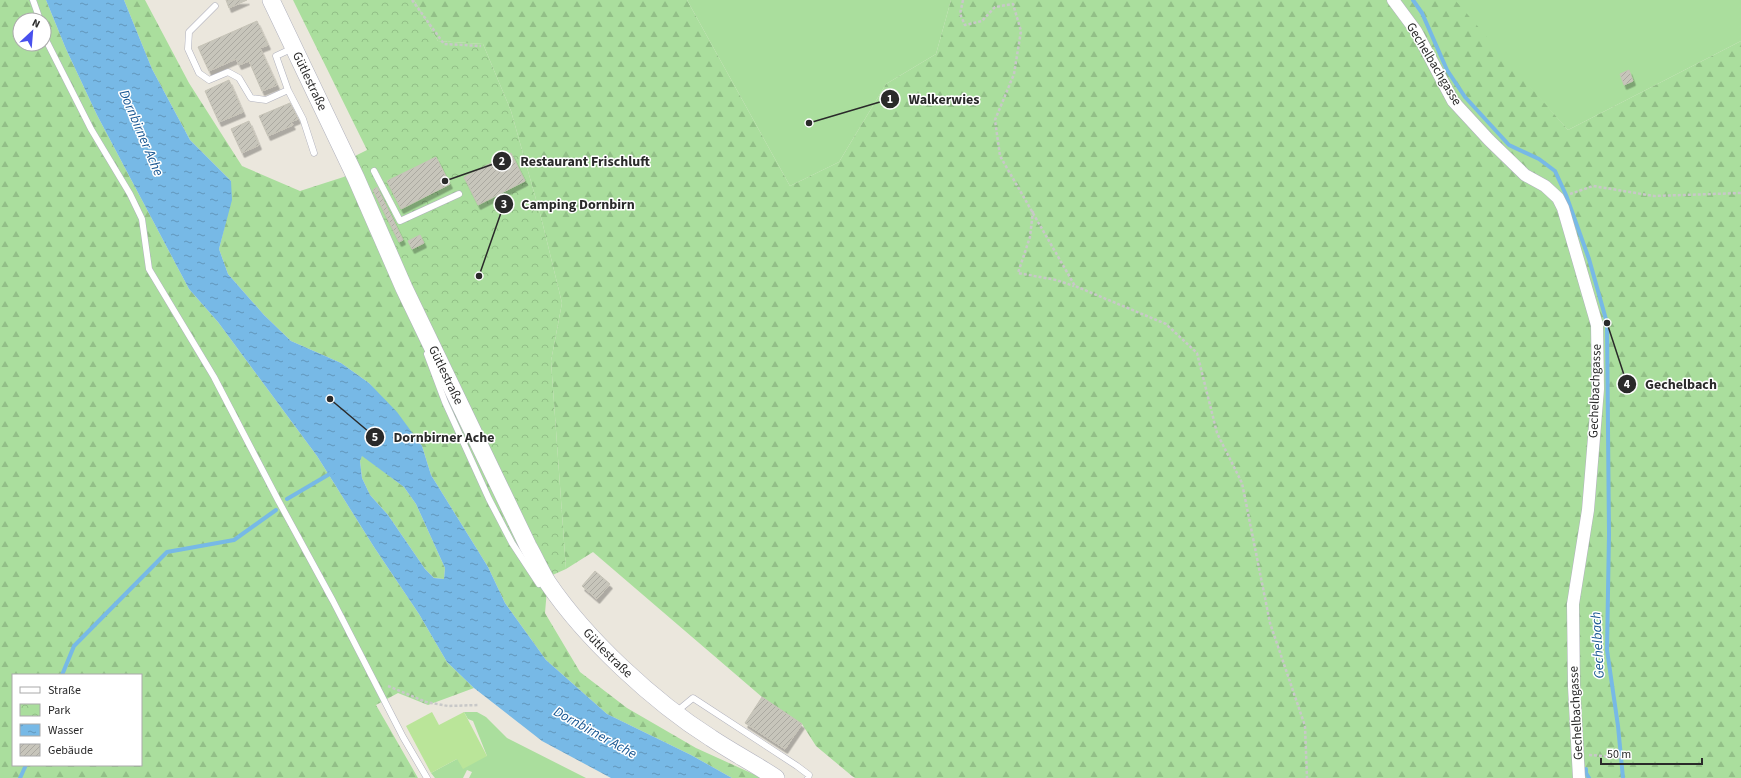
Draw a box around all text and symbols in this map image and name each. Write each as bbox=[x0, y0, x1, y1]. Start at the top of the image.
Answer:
north arrow bbox=[12, 12, 52, 52]
text: N bbox=[30, 15, 43, 32]
street label: Gechelbachgasse bbox=[1402, 19, 1466, 109]
street label: Gütlestraße bbox=[288, 49, 332, 114]
callout: Walkerwies bbox=[880, 86, 987, 112]
water label: Dornbirner Ache bbox=[114, 87, 168, 180]
text: Walkerwies bbox=[909, 90, 979, 110]
text: 1 bbox=[887, 91, 893, 108]
callout: Restaurant Frischluft bbox=[492, 148, 657, 174]
text: Restaurant Frischluft bbox=[520, 152, 650, 172]
text: 2 bbox=[499, 153, 505, 170]
callout: Camping Dornbirn bbox=[494, 191, 643, 217]
text: Camping Dornbirn bbox=[521, 195, 635, 215]
text: 3 bbox=[501, 196, 507, 213]
street label: Gütlestraße bbox=[424, 343, 468, 408]
street label: Gechelbachgasse bbox=[1584, 344, 1606, 438]
callout: Gechelbach bbox=[1617, 371, 1724, 397]
text: Gechelbach bbox=[1645, 375, 1717, 395]
text: 4 bbox=[1624, 376, 1631, 393]
callout: Dornbirner Ache bbox=[365, 424, 502, 450]
text: Dornbirner Ache bbox=[393, 428, 495, 448]
text: 5 bbox=[372, 429, 378, 446]
water label: Gechelbach bbox=[1586, 611, 1610, 679]
street label: Gütlestraße bbox=[579, 624, 637, 682]
street label: Gechelbachgasse bbox=[1565, 666, 1587, 760]
legend bbox=[12, 674, 142, 766]
text: Straße bbox=[48, 682, 81, 699]
text: Park bbox=[48, 702, 70, 719]
water label: Dornbirner Ache bbox=[550, 702, 640, 764]
text: Wasser bbox=[48, 722, 84, 739]
scale bar bbox=[1601, 740, 1702, 766]
text: Gebäude bbox=[48, 742, 93, 759]
text: 50 m bbox=[1607, 746, 1631, 763]

